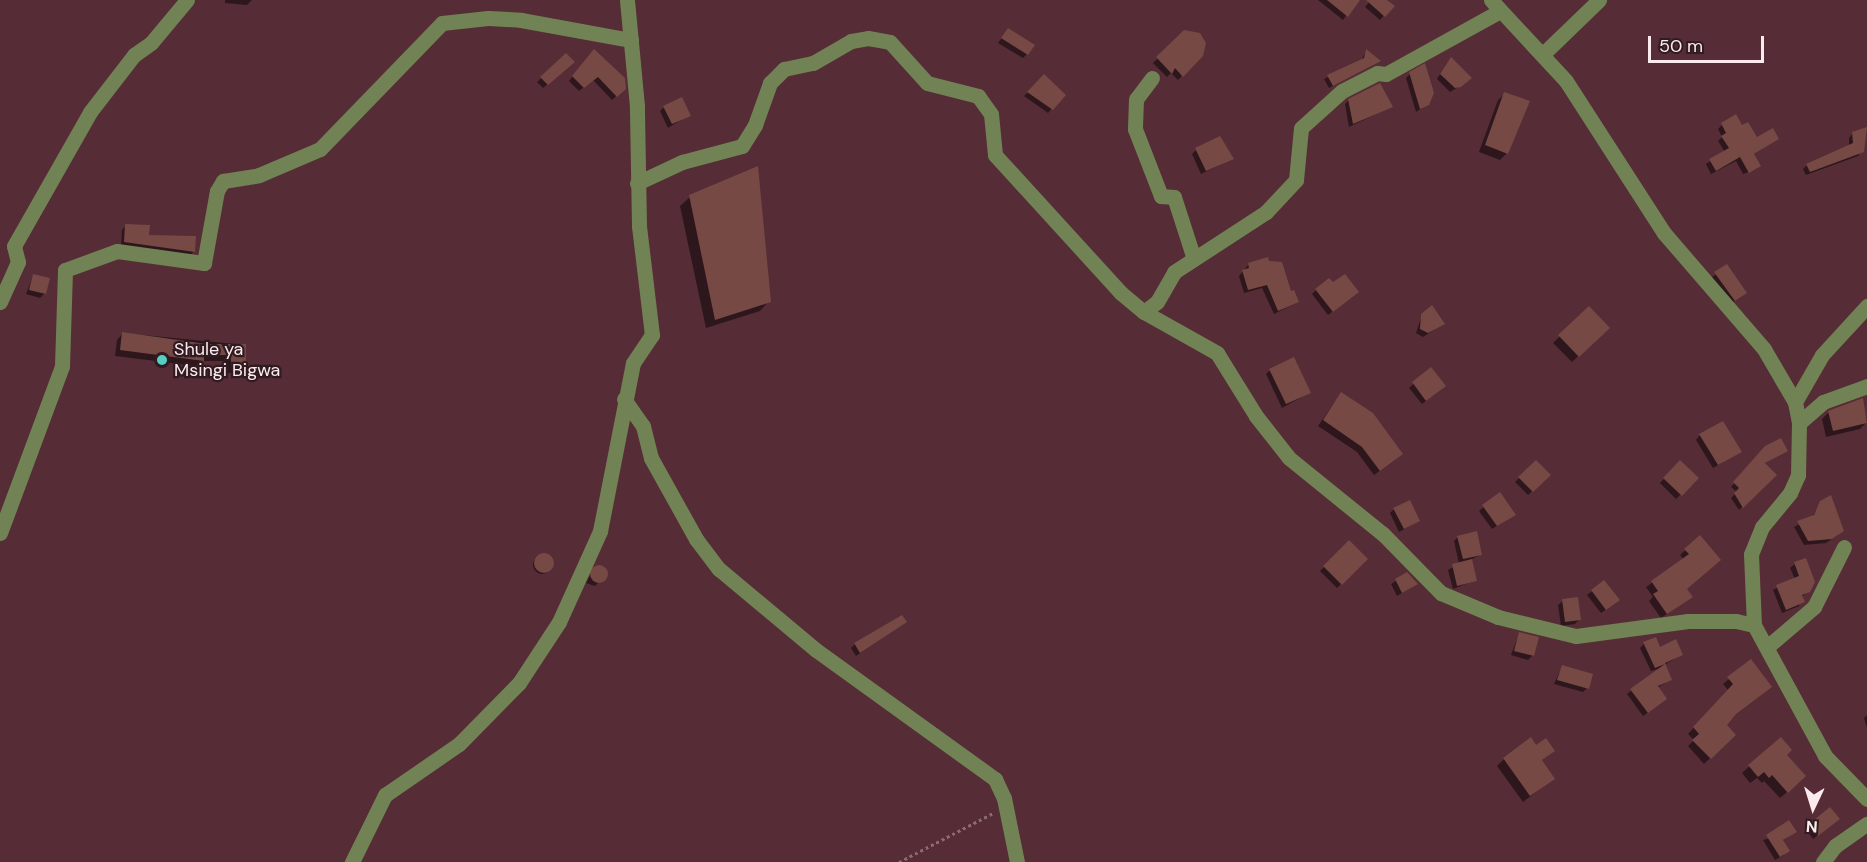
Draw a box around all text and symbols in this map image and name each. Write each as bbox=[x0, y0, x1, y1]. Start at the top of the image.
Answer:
scale bar bbox=[1651, 24, 1766, 62]
text: 50 m bbox=[1659, 34, 1703, 58]
place label: Shule ya Msingi Bigwa bbox=[174, 339, 280, 382]
marker: Shule ya Msingi Bigwa bbox=[155, 353, 169, 367]
north arrow bbox=[1783, 778, 1843, 838]
text: N bbox=[1805, 816, 1818, 837]

